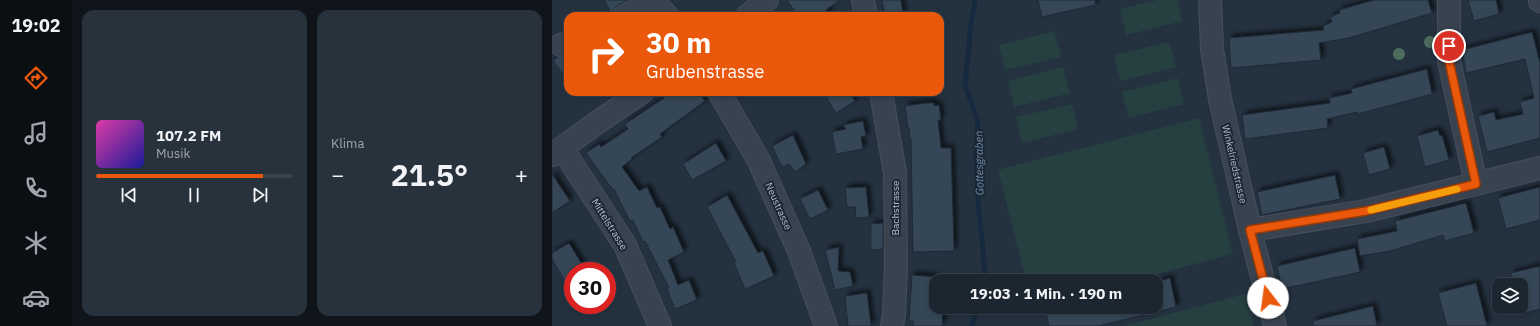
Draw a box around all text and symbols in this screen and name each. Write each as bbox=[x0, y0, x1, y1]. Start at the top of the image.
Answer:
text: 19:02 bbox=[11, 14, 61, 37]
text: 30 m bbox=[646, 24, 711, 61]
icon: right bbox=[580, 28, 632, 80]
pin bbox=[1432, 29, 1466, 63]
icon: arrive bbox=[1438, 35, 1460, 57]
text: Grubenstrasse bbox=[646, 60, 764, 83]
icon: directions bbox=[22, 64, 50, 92]
icon: music bbox=[22, 119, 50, 147]
street label: Winkelriedstrasse bbox=[1219, 124, 1250, 205]
text: 107.2 FM bbox=[156, 126, 221, 145]
water label: Gottesgraben bbox=[971, 130, 987, 196]
text: Klima bbox=[331, 135, 364, 152]
text: Musik bbox=[156, 145, 190, 162]
text: 21.5° bbox=[391, 155, 468, 194]
text: − bbox=[331, 160, 344, 189]
text: + bbox=[515, 160, 528, 189]
icon: phone bbox=[22, 174, 50, 202]
street label: Neustrasse bbox=[762, 180, 795, 232]
street label: Bachstrasse bbox=[889, 180, 902, 236]
icon: previous bbox=[118, 184, 140, 206]
icon: pause bbox=[183, 184, 205, 206]
icon: next bbox=[249, 184, 271, 206]
street label: Mittelstrasse bbox=[589, 196, 631, 253]
icon: climate bbox=[22, 229, 50, 257]
speed limit sign: 30 bbox=[564, 262, 616, 314]
position arrow bbox=[1247, 277, 1289, 319]
map controls bbox=[1492, 278, 1528, 314]
button: layers bbox=[1492, 278, 1528, 314]
icon: car bbox=[22, 284, 50, 312]
text: 19:03 · 1 Min. · 190 m bbox=[970, 284, 1122, 303]

